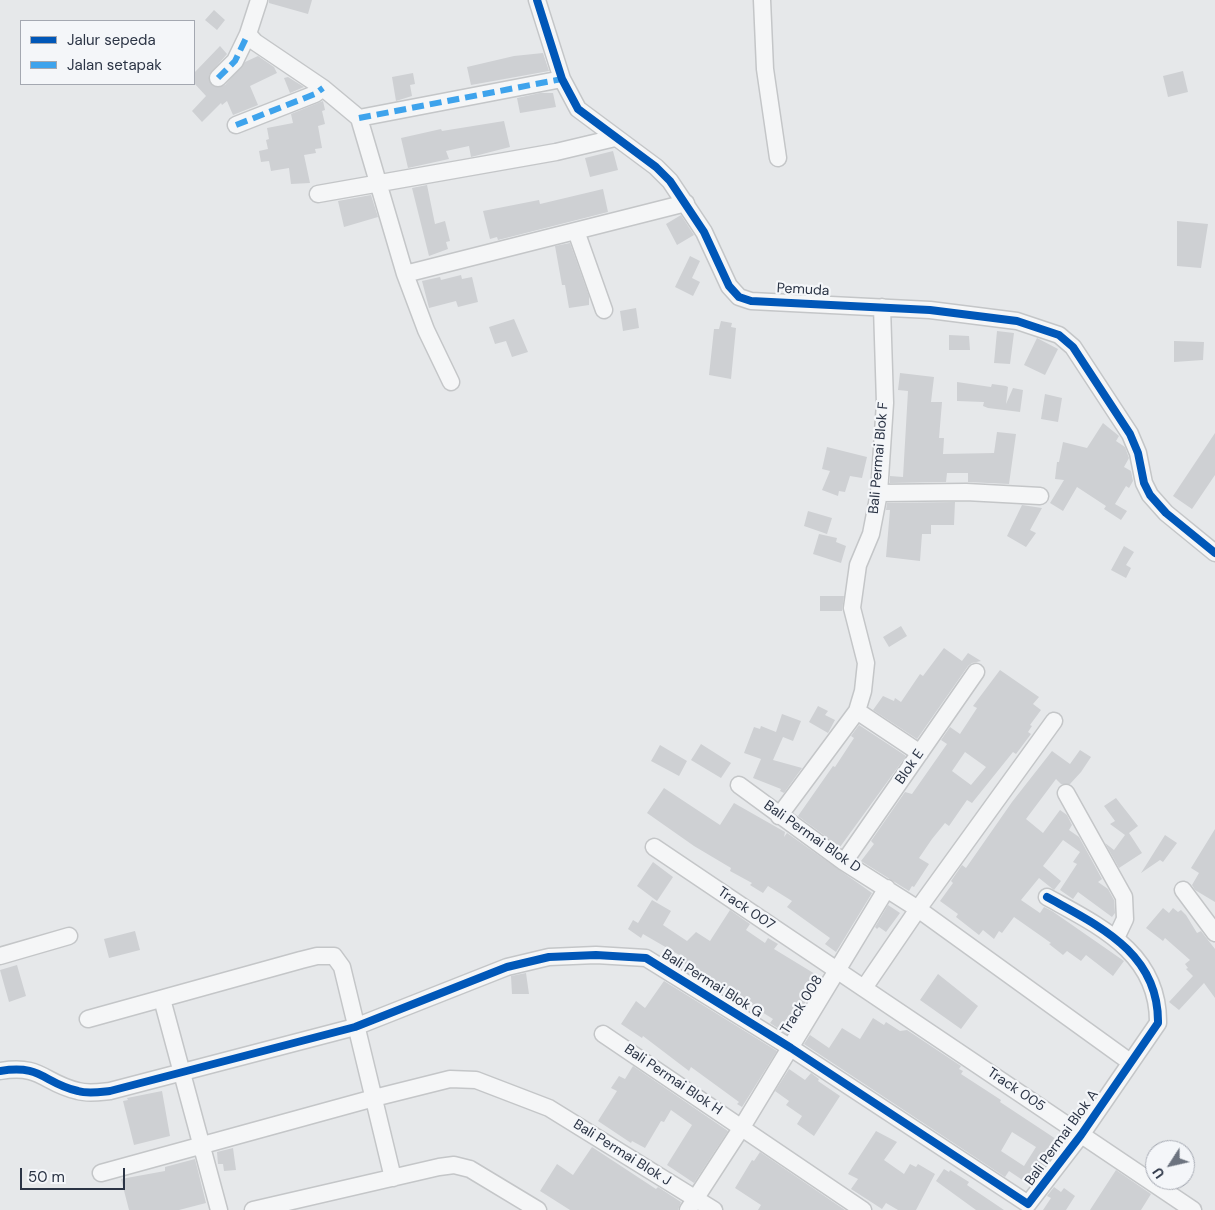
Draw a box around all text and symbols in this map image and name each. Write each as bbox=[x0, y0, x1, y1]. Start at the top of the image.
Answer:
legend bbox=[20, 20, 195, 85]
text: Jalur sepeda bbox=[67, 30, 156, 50]
text: Jalan setapak bbox=[67, 55, 162, 75]
street label: Pemuda bbox=[776, 280, 830, 300]
street label: Bali Permai Blok F bbox=[866, 401, 892, 515]
street label: Blok E bbox=[892, 746, 928, 788]
street label: Bali Permai Blok D bbox=[760, 797, 864, 877]
street label: Track 007 bbox=[714, 884, 778, 934]
street label: Bali Permai Blok G bbox=[659, 946, 765, 1022]
street label: Track 008 bbox=[777, 972, 827, 1038]
street label: Bali Permai Blok H bbox=[621, 1041, 725, 1119]
street label: Track 005 bbox=[984, 1064, 1048, 1116]
street label: Bali Permai Blok A bbox=[1022, 1087, 1102, 1189]
street label: Bali Permai Blok J bbox=[570, 1116, 674, 1190]
north arrow bbox=[1145, 1140, 1195, 1190]
scale bar bbox=[22, 1158, 128, 1190]
text: U bbox=[1148, 1164, 1169, 1182]
text: 50 m bbox=[28, 1167, 65, 1187]

